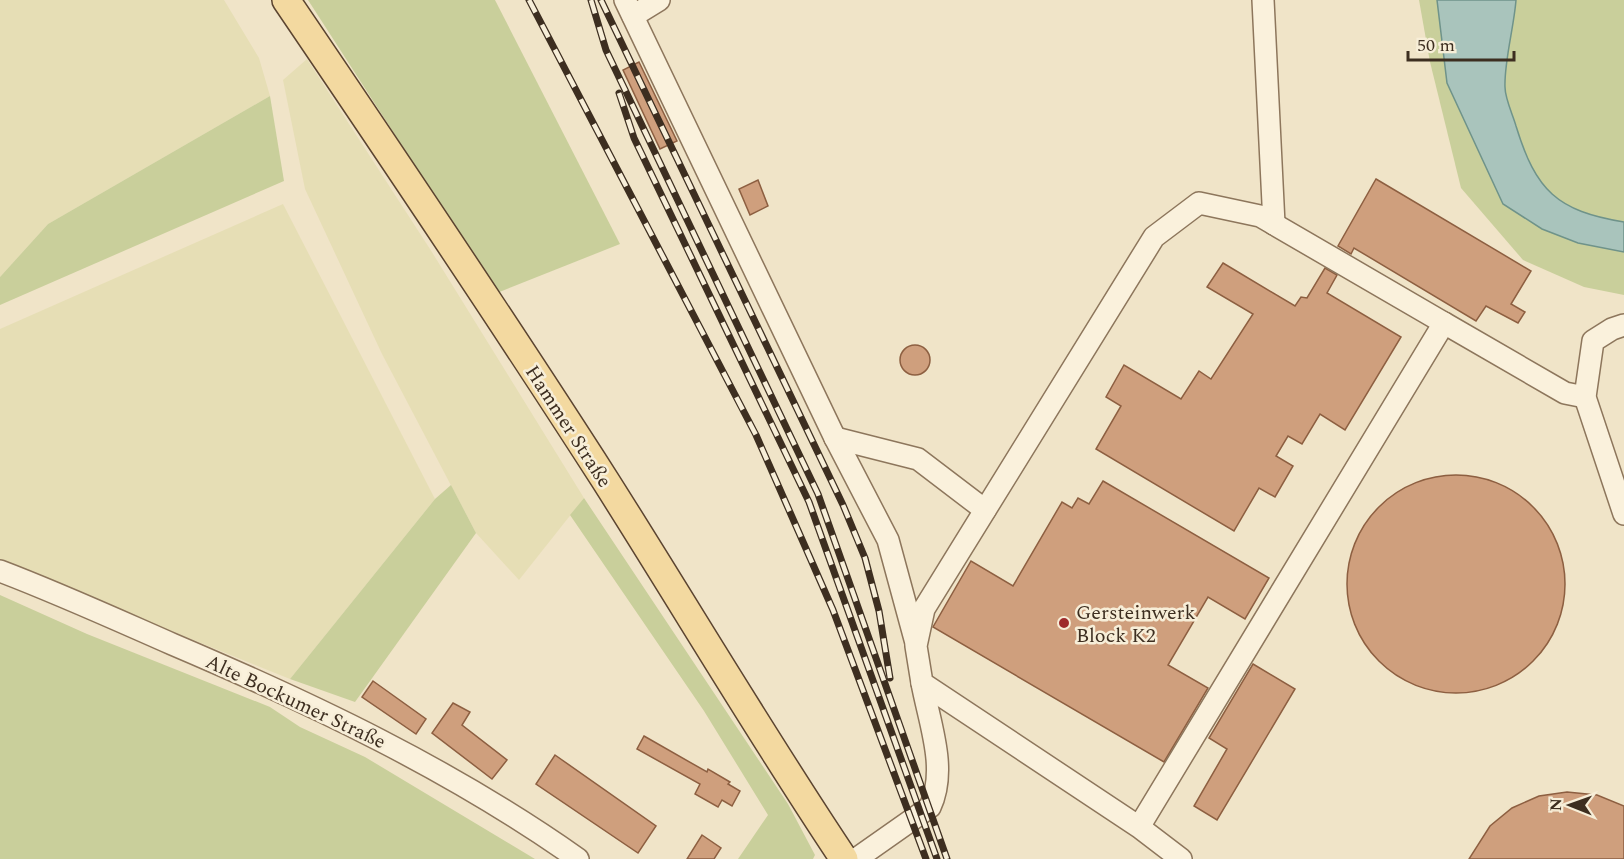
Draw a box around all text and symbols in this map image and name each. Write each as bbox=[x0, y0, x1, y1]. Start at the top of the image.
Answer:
scale bar bbox=[1408, 24, 1514, 62]
text: 50 m bbox=[1417, 32, 1455, 59]
street label: Hammer Straße bbox=[517, 359, 619, 494]
place label: Gersteinwerk Block K2 bbox=[1076, 598, 1196, 651]
marker: Gersteinwerk Block K2 bbox=[1057, 616, 1071, 630]
street label: Alte Bockumer Straße bbox=[200, 647, 391, 757]
north arrow bbox=[1540, 775, 1600, 835]
text: N bbox=[1544, 798, 1568, 811]

